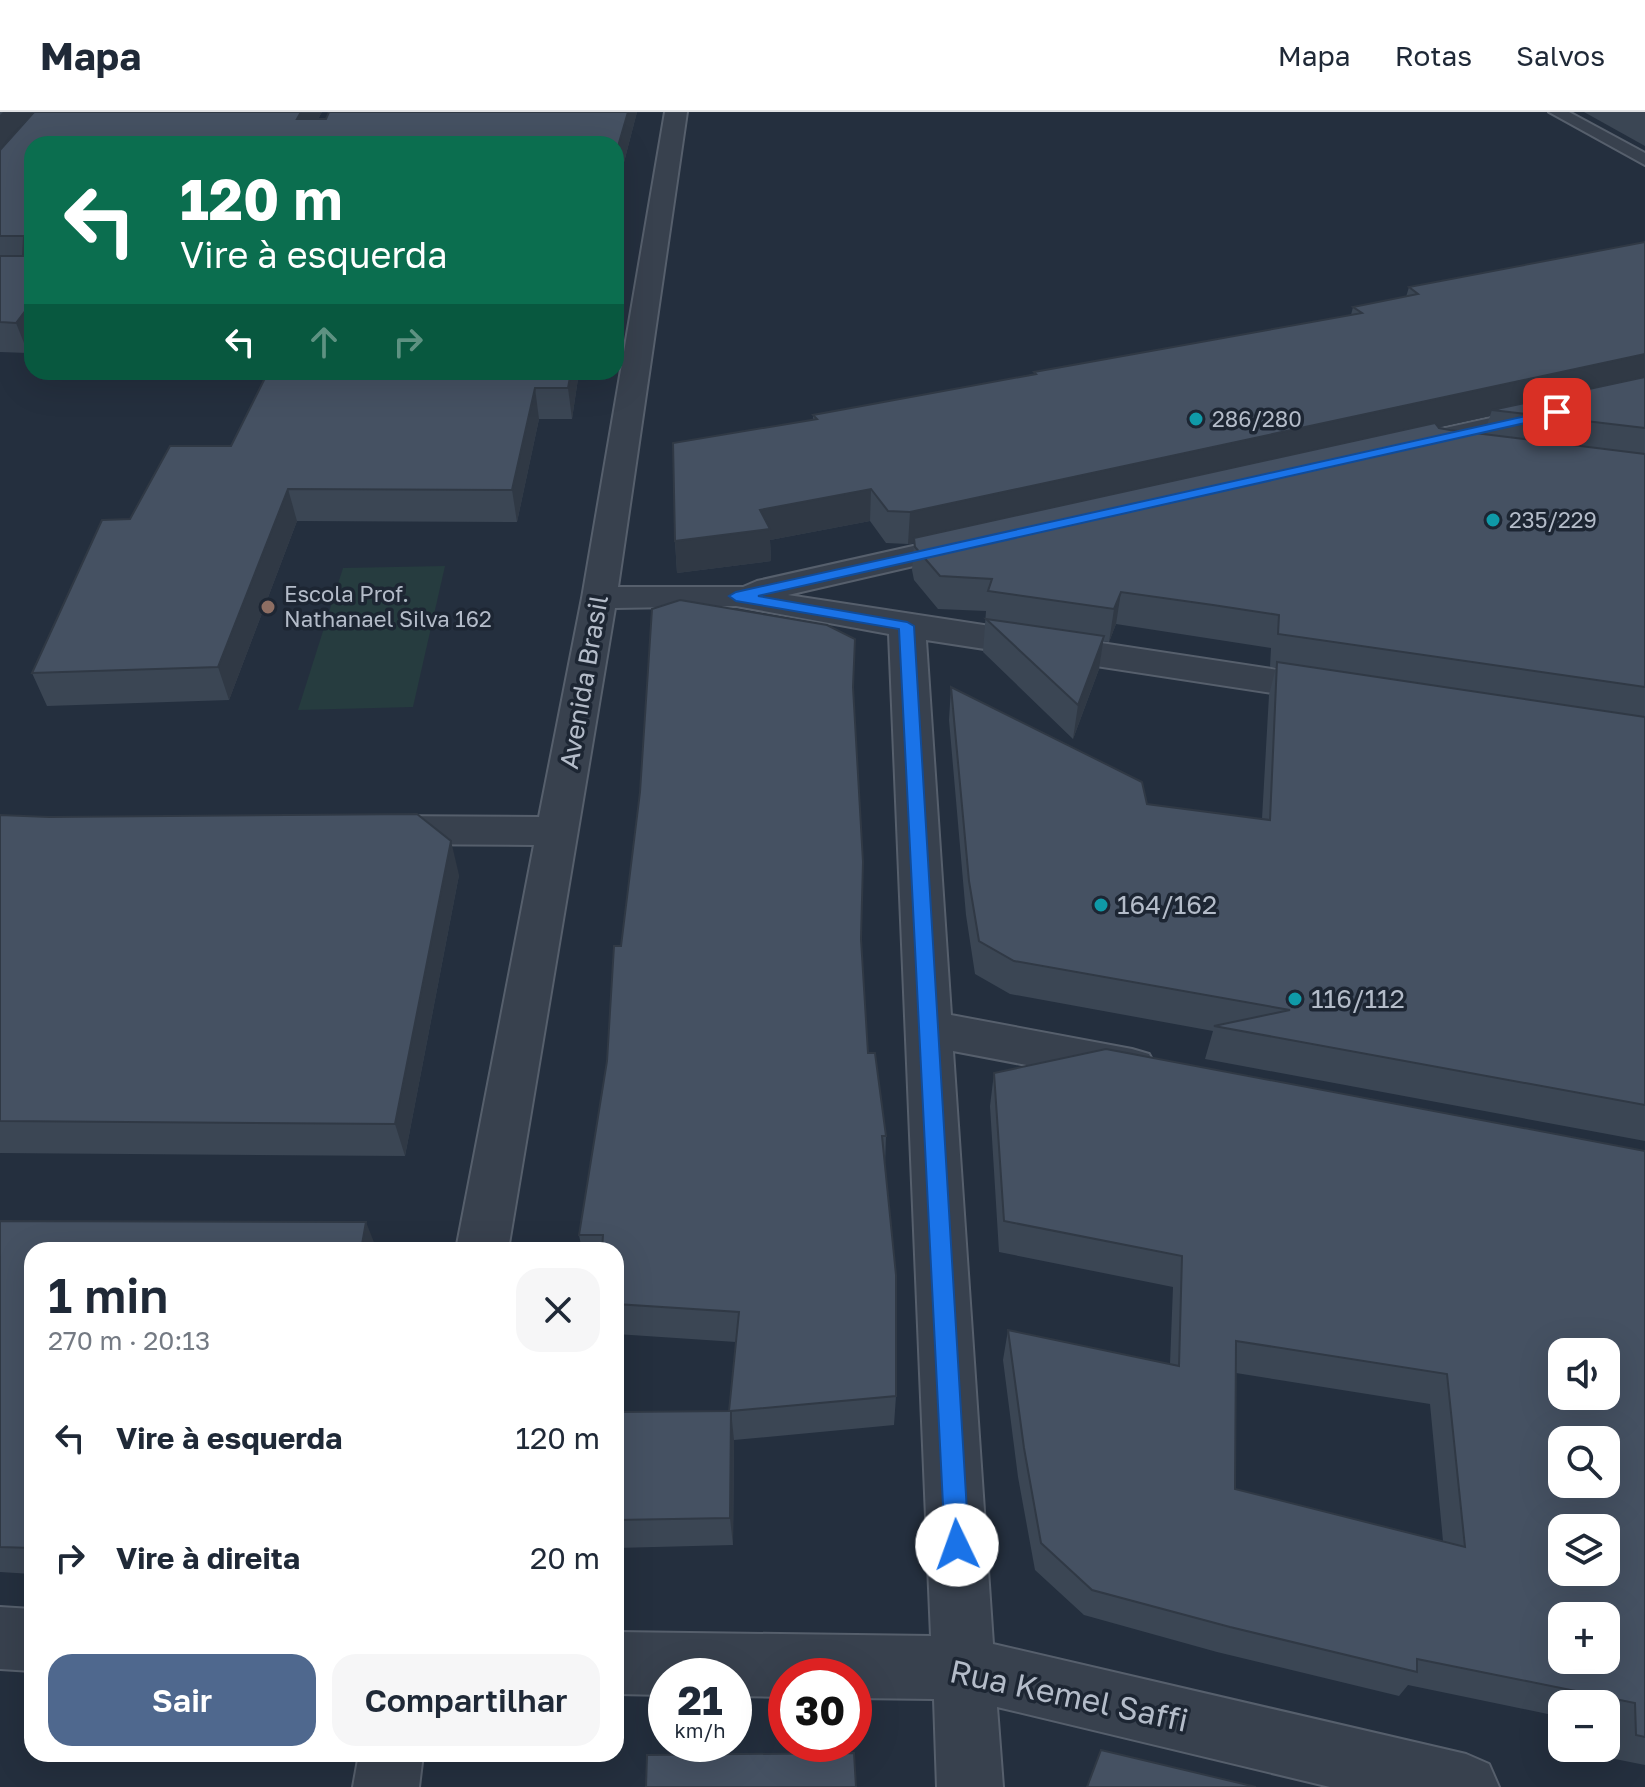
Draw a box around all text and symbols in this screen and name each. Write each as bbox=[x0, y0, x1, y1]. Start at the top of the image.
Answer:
text: Mapa bbox=[40, 33, 141, 78]
text: Mapa bbox=[1278, 39, 1351, 72]
text: Rotas bbox=[1395, 39, 1472, 72]
text: Salvos bbox=[1516, 39, 1605, 72]
text: 120 m bbox=[180, 165, 342, 232]
icon: left bbox=[48, 168, 152, 272]
text: Vire à esquerda bbox=[180, 233, 448, 276]
icon: left bbox=[218, 320, 262, 364]
icon: ahead bbox=[302, 320, 346, 364]
icon: right bbox=[386, 320, 430, 364]
pin bbox=[1523, 378, 1591, 446]
icon: arrive bbox=[1535, 390, 1579, 434]
place label: 286/280 bbox=[1212, 405, 1302, 432]
marker: 286/280 bbox=[1187, 410, 1205, 428]
place label: 235/229 bbox=[1509, 506, 1597, 533]
marker: 235/229 bbox=[1484, 511, 1502, 529]
place label: Escola Prof. Nathanael Silva 162 bbox=[284, 580, 492, 632]
street label: Avenida Brasil bbox=[553, 592, 614, 771]
marker: Escola Prof. Nathanael Silva 162 bbox=[259, 598, 277, 616]
place label: 164/162 bbox=[1117, 889, 1217, 920]
marker: 164/162 bbox=[1092, 896, 1110, 914]
place label: 116/112 bbox=[1311, 983, 1405, 1014]
marker: 116/112 bbox=[1286, 990, 1304, 1008]
text: 1 min bbox=[48, 1266, 168, 1324]
button: close bbox=[516, 1268, 600, 1352]
text: 270 m · 20:13 bbox=[48, 1325, 210, 1356]
map controls bbox=[1548, 1338, 1620, 1762]
button: sound bbox=[1548, 1338, 1620, 1410]
icon: left bbox=[48, 1416, 92, 1460]
text: Vire à esquerda bbox=[116, 1420, 342, 1456]
text: 120 m bbox=[515, 1420, 600, 1456]
button: search bbox=[1548, 1426, 1620, 1498]
position arrow bbox=[915, 1503, 999, 1587]
button: layers bbox=[1548, 1514, 1620, 1586]
icon: right bbox=[48, 1536, 92, 1580]
text: Vire à direita bbox=[116, 1540, 300, 1576]
text: 20 m bbox=[530, 1540, 600, 1576]
button: + bbox=[1548, 1602, 1620, 1674]
street label: Rua Kemel Saffi bbox=[947, 1651, 1192, 1739]
button: Sair bbox=[48, 1654, 316, 1746]
button: Compartilhar bbox=[332, 1654, 600, 1746]
speed limit sign: 30 bbox=[768, 1658, 872, 1762]
text: 21 bbox=[678, 1676, 723, 1724]
button: − bbox=[1548, 1690, 1620, 1762]
text: km/h bbox=[675, 1718, 725, 1742]

